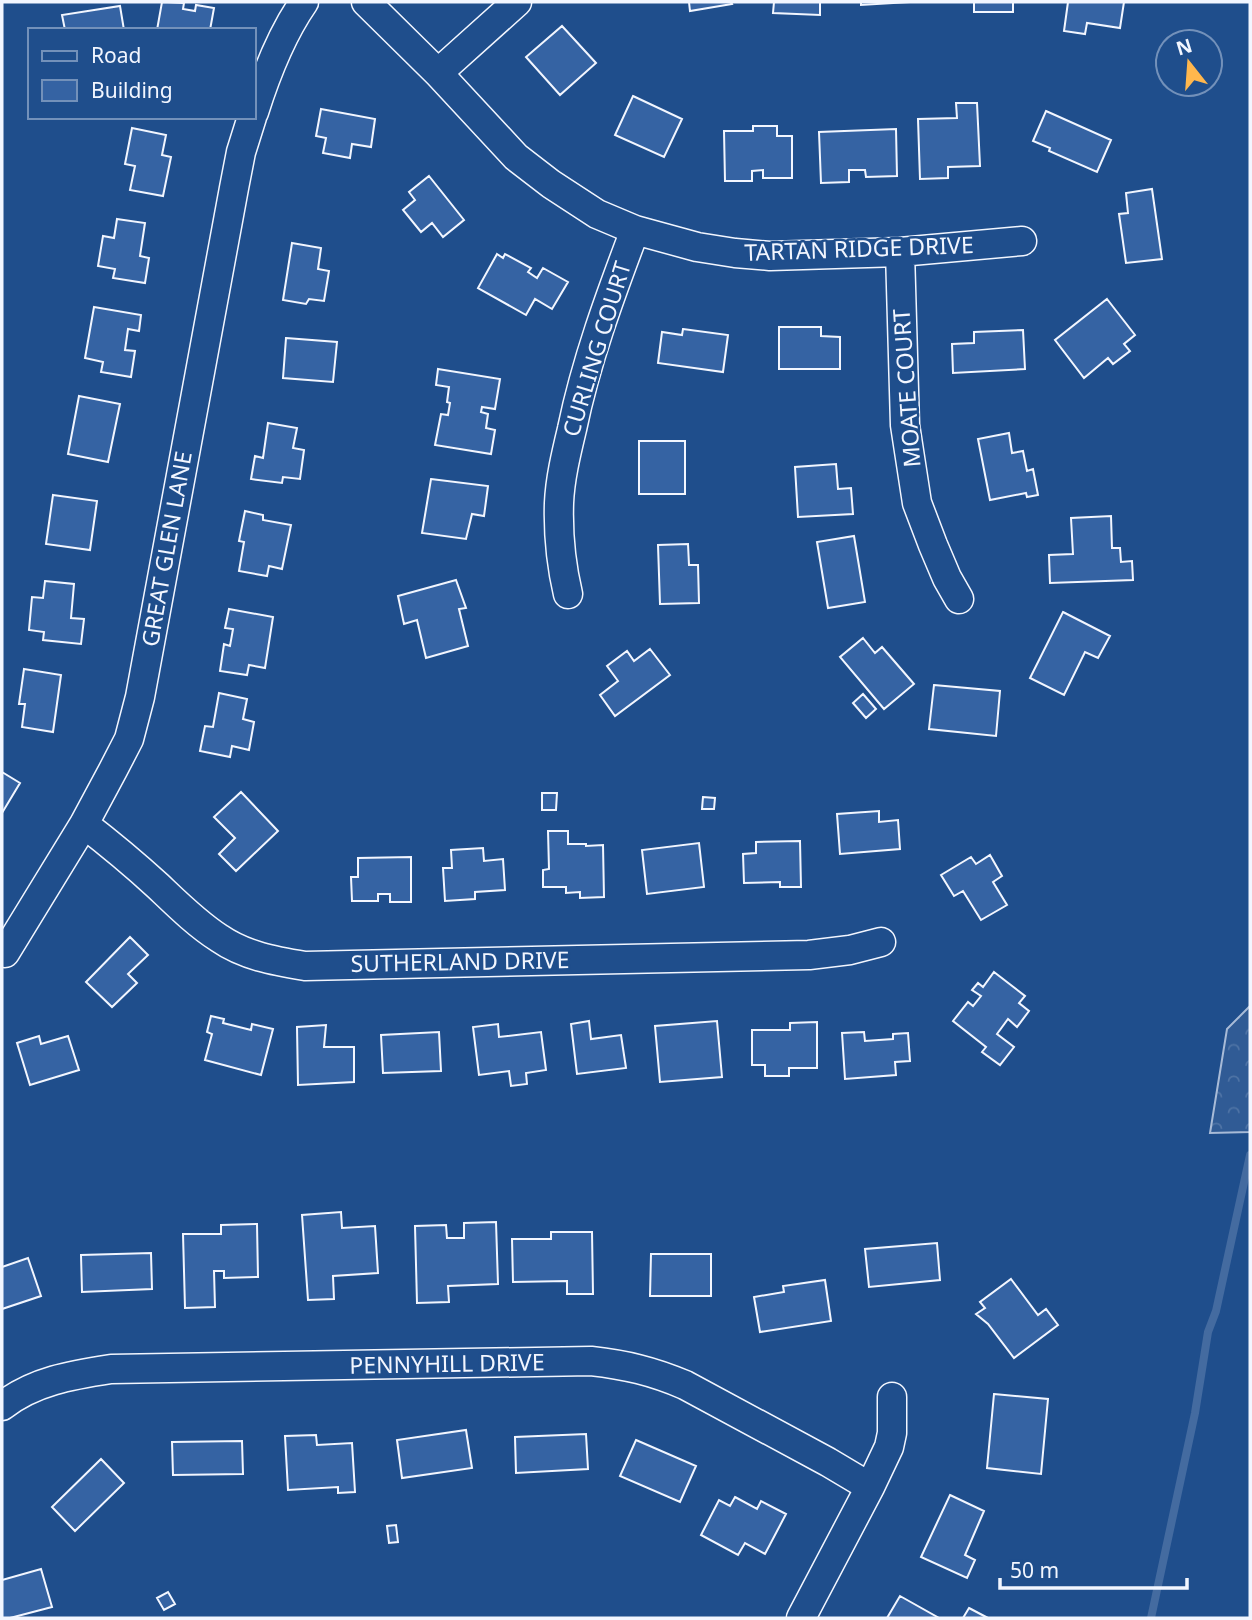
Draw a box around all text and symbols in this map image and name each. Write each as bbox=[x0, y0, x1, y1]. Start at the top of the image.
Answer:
legend bbox=[28, 28, 256, 119]
north arrow bbox=[1154, 28, 1224, 98]
text: N bbox=[1173, 32, 1195, 61]
text: Road bbox=[91, 41, 141, 69]
text: Building bbox=[91, 76, 173, 104]
street label: TARTAN RIDGE DRIVE bbox=[744, 228, 974, 268]
street label: CURLING COURT bbox=[554, 257, 638, 440]
street label: MOATE COURT bbox=[884, 307, 928, 468]
street label: GREAT GLEN LANE bbox=[133, 449, 199, 649]
street label: SUTHERLAND DRIVE bbox=[350, 943, 570, 979]
street label: PENNYHILL DRIVE bbox=[349, 1345, 545, 1381]
scale bar bbox=[1000, 1546, 1187, 1590]
text: 50 m bbox=[1010, 1556, 1059, 1584]

